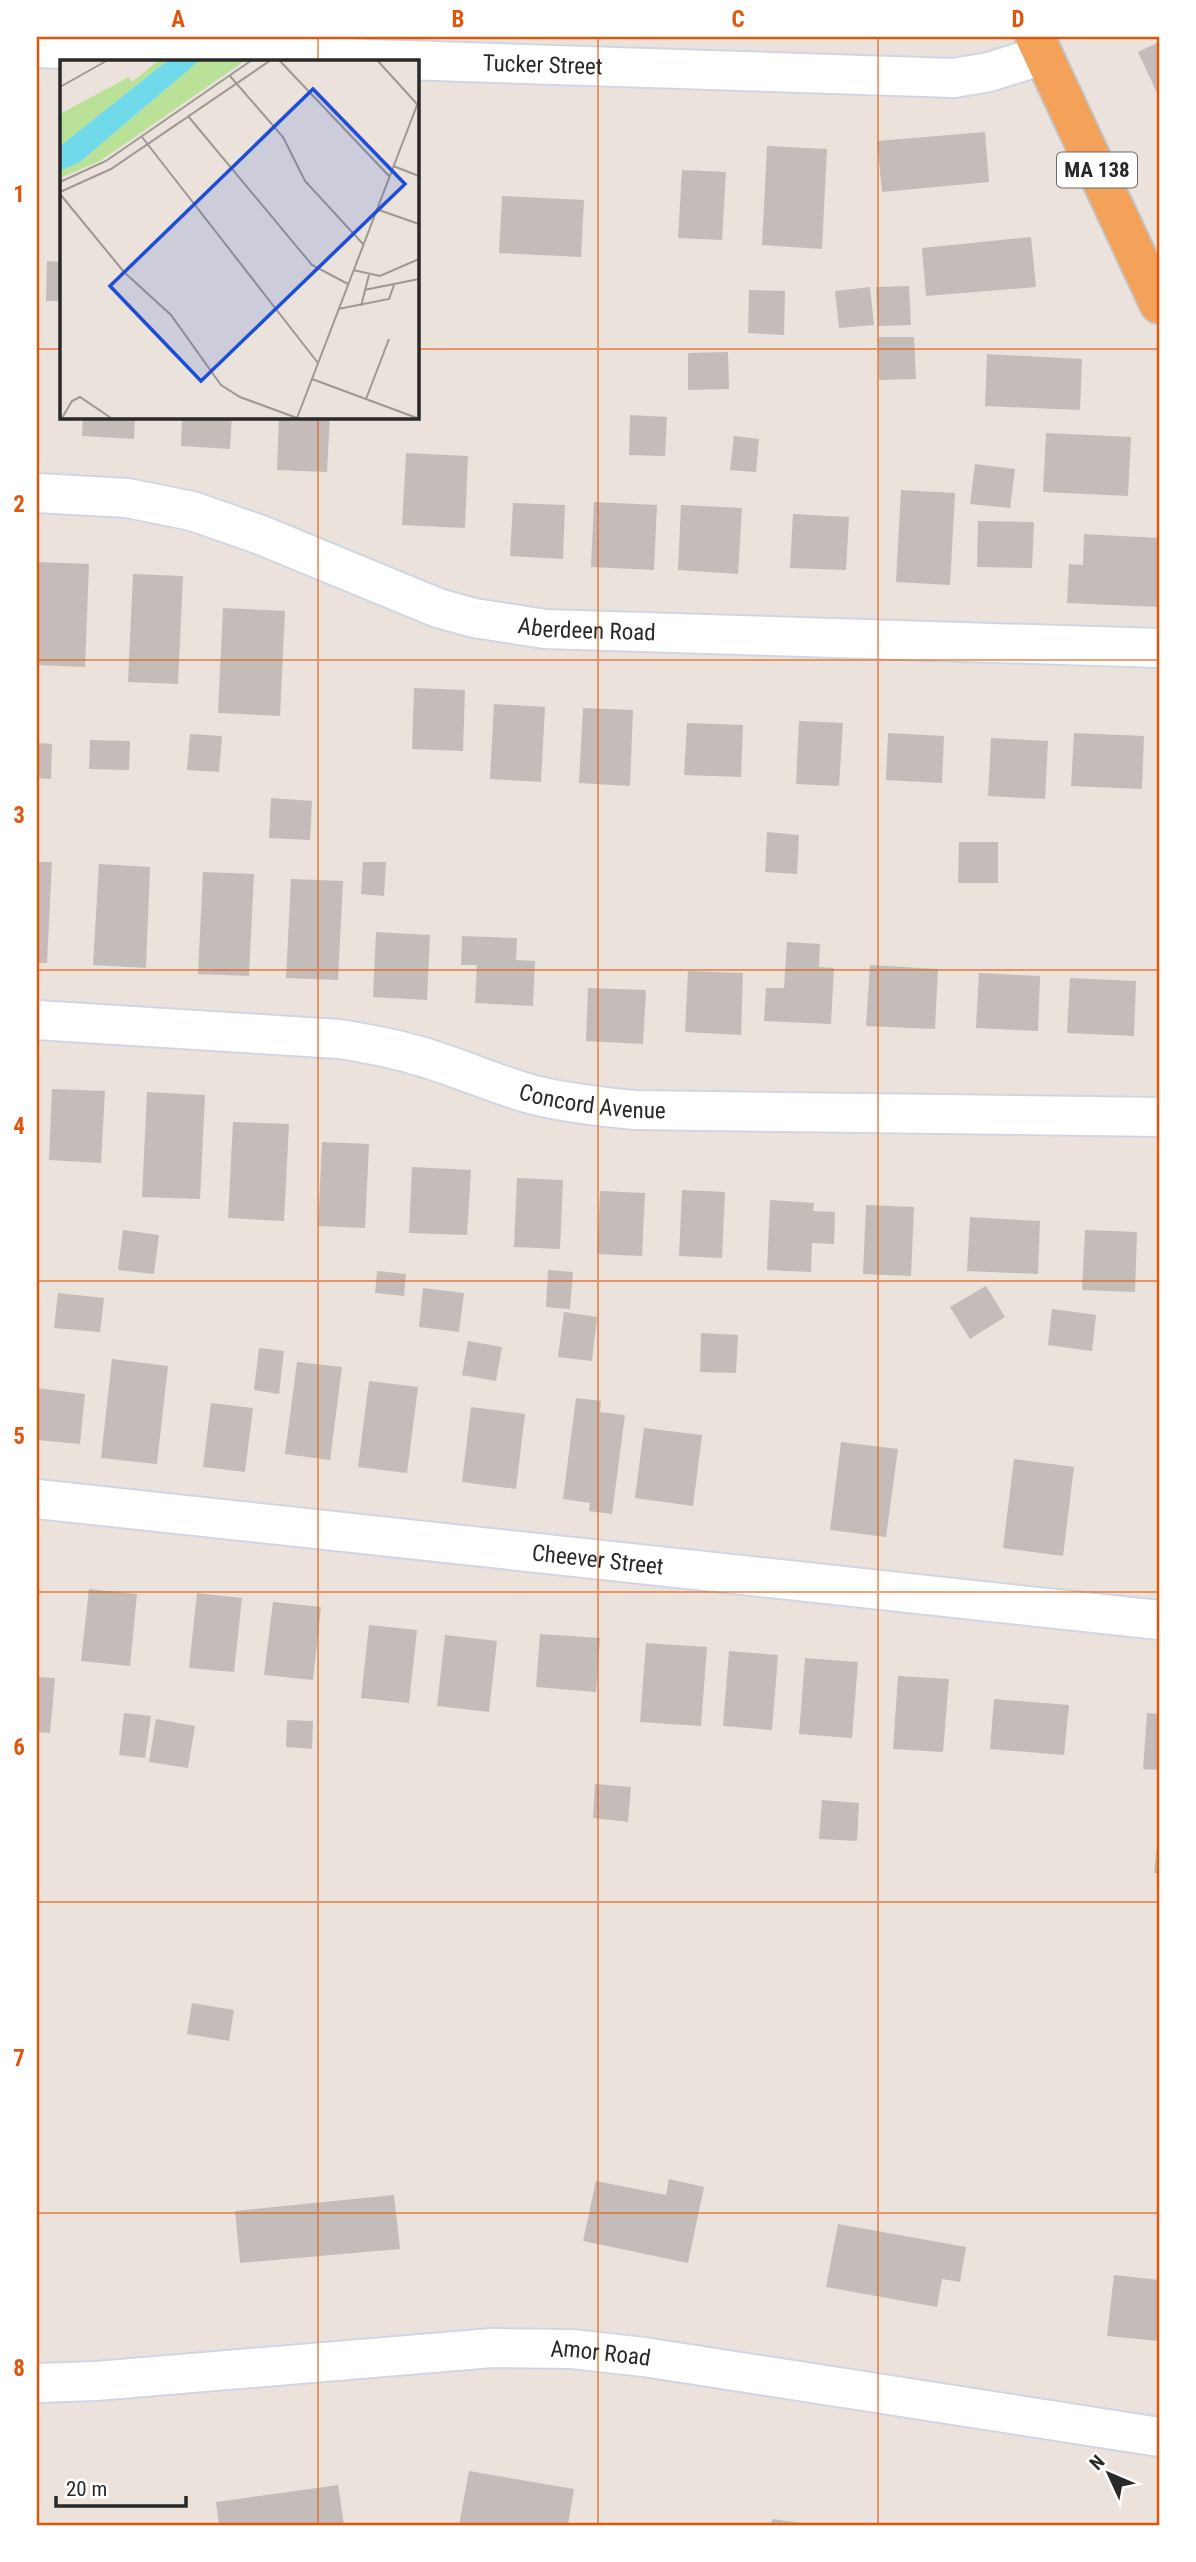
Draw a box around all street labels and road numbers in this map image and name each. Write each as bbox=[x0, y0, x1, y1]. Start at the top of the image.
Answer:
street label: Tucker Street bbox=[482, 50, 603, 80]
road number: MA 138 bbox=[1057, 152, 1137, 188]
street label: Aberdeen Road bbox=[516, 612, 656, 646]
street label: Concord Avenue bbox=[516, 1078, 666, 1124]
street label: Cheever Street bbox=[530, 1539, 665, 1580]
street label: Amor Road bbox=[550, 2335, 652, 2372]

